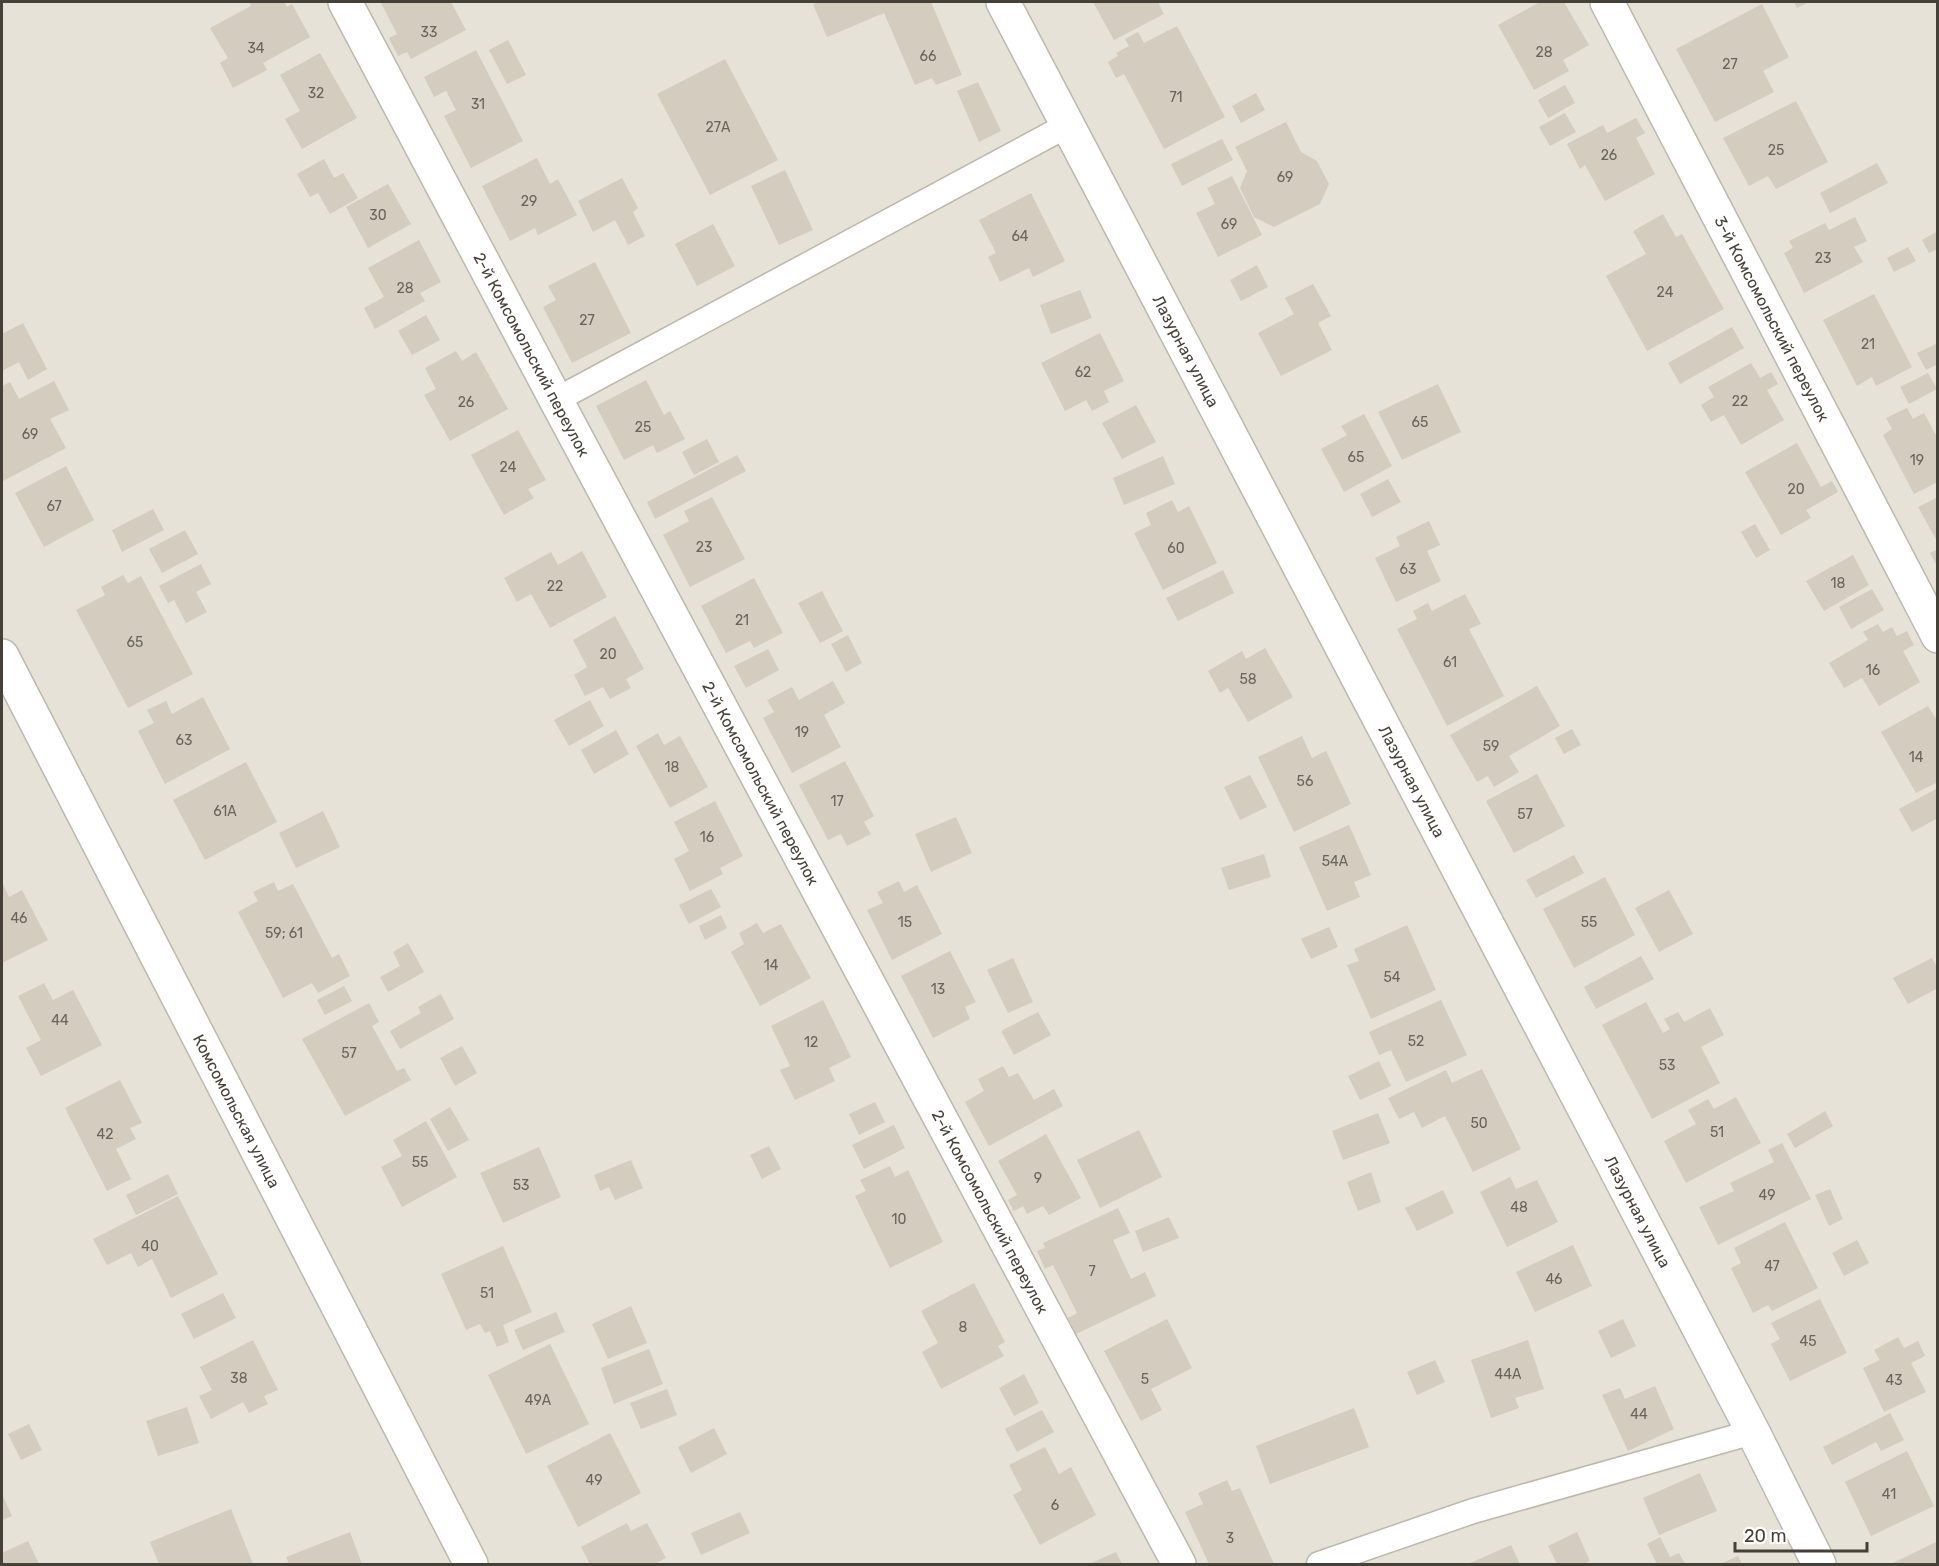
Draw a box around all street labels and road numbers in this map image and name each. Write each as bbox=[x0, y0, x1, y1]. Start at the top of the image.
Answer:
street label: 3-й Комсомольский переулок bbox=[1710, 213, 1833, 425]
street label: 2-й Комсомольский переулок bbox=[470, 249, 594, 460]
street label: Лазурная улица bbox=[1149, 292, 1223, 410]
street label: 2-й Комсомольский переулок bbox=[698, 678, 823, 889]
street label: Лазурная улица bbox=[1374, 722, 1449, 841]
street label: Комсомольская улица bbox=[189, 1031, 284, 1191]
street label: 2-й Комсомольский переулок bbox=[928, 1107, 1052, 1317]
street label: Лазурная улица bbox=[1600, 1152, 1675, 1271]

